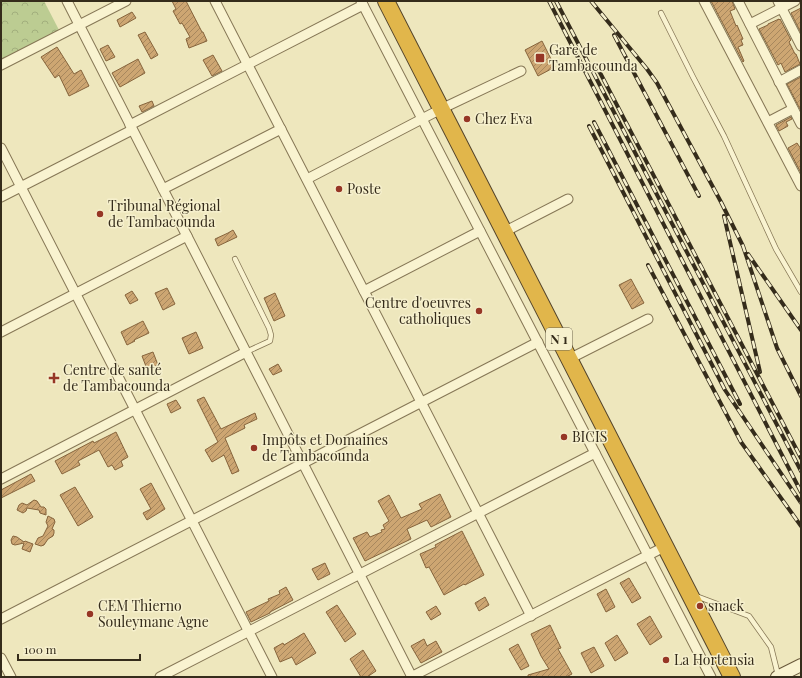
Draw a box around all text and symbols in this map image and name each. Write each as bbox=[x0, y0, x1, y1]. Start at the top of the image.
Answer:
place label: Gare de Tambacounda bbox=[549, 40, 638, 75]
marker: Gare de Tambacounda bbox=[534, 52, 546, 64]
place label: Chez Eva bbox=[475, 109, 532, 128]
marker: Chez Eva bbox=[462, 114, 472, 124]
place label: Poste bbox=[347, 179, 381, 198]
marker: Poste bbox=[334, 184, 344, 194]
place label: Tribunal Régional de Tambacounda bbox=[108, 196, 221, 231]
marker: Tribunal Régional de Tambacounda bbox=[95, 209, 105, 219]
place label: Centre d'oeuvres catholiques bbox=[365, 293, 471, 328]
marker: Centre d'oeuvres catholiques bbox=[474, 306, 484, 316]
road number: N 1 bbox=[546, 328, 572, 350]
place label: Centre de santé de Tambacounda bbox=[63, 360, 170, 395]
marker: Centre de santé de Tambacounda bbox=[48, 372, 60, 384]
place label: BICIS bbox=[572, 427, 607, 446]
place label: Impôts et Domaines de Tambacounda bbox=[262, 430, 388, 465]
marker: BICIS bbox=[559, 432, 569, 442]
marker: Impôts et Domaines de Tambacounda bbox=[249, 443, 259, 453]
place label: CEM Thierno Souleymane Agne bbox=[98, 596, 209, 631]
place label: snack bbox=[708, 596, 744, 615]
marker: snack bbox=[695, 601, 705, 611]
marker: CEM Thierno Souleymane Agne bbox=[85, 609, 95, 619]
scale bar bbox=[18, 636, 140, 662]
text: 100 m bbox=[24, 641, 57, 657]
place label: La Hortensia bbox=[674, 650, 755, 669]
marker: La Hortensia bbox=[661, 655, 671, 665]

